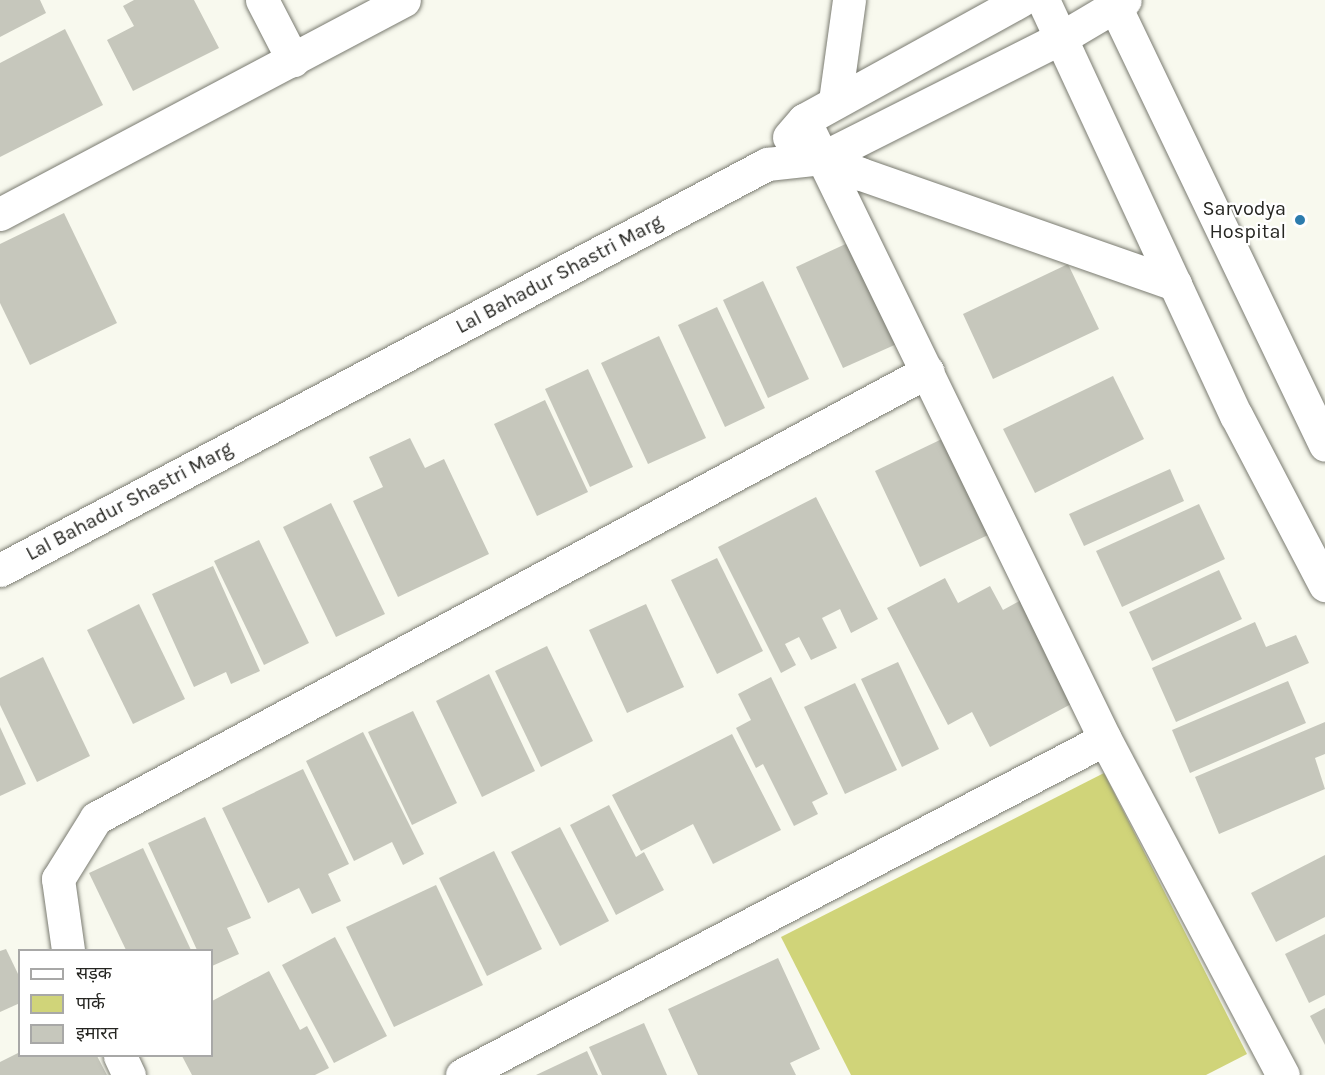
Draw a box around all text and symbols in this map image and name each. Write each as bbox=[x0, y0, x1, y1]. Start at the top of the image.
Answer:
place label: Sarvodya Hospital bbox=[1203, 196, 1286, 243]
street label: Lal Bahadur Shastri Marg bbox=[452, 209, 666, 339]
marker: Sarvodya Hospital bbox=[1291, 211, 1309, 229]
street label: Lal Bahadur Shastri Marg bbox=[22, 436, 236, 566]
legend bbox=[18, 949, 213, 1057]
text: सड़क bbox=[76, 962, 112, 984]
text: पार्क bbox=[76, 992, 105, 1014]
text: इमारत bbox=[76, 1022, 118, 1044]

